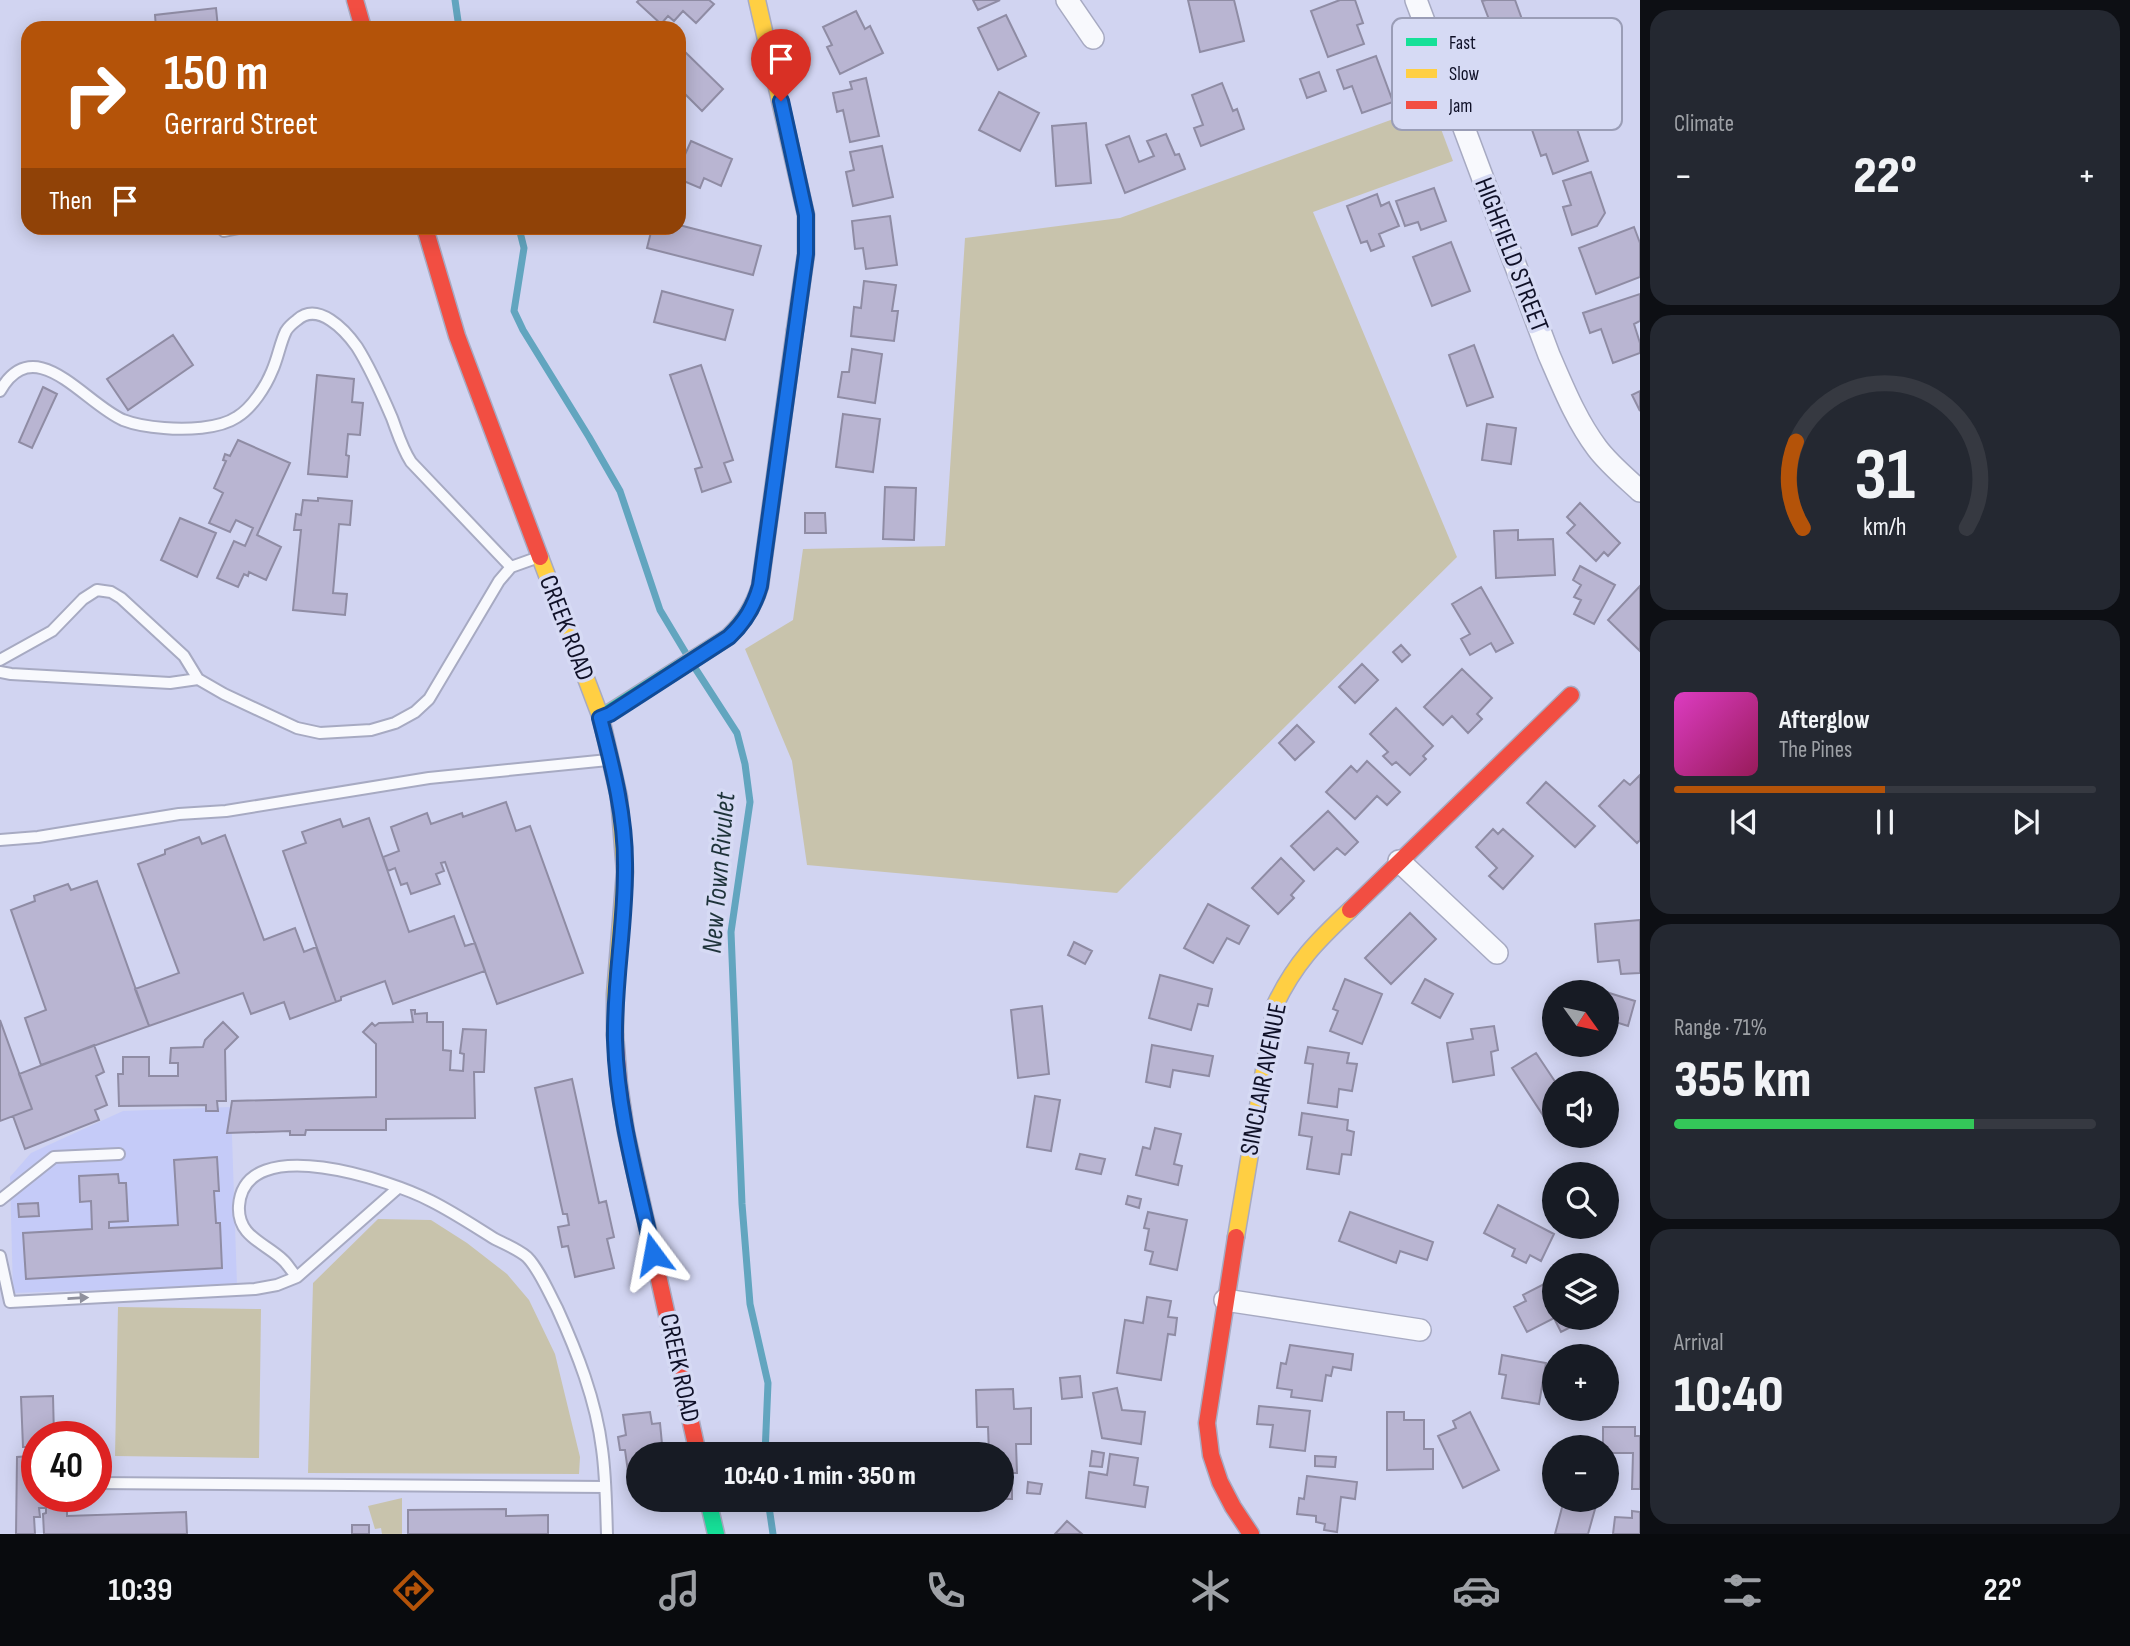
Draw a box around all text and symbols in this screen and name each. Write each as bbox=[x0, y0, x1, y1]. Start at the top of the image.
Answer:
legend bbox=[1392, 18, 1622, 130]
pin bbox=[751, 29, 811, 101]
text: Fast bbox=[1449, 32, 1476, 55]
icon: arrive bbox=[762, 40, 800, 78]
text: 150 m bbox=[164, 45, 268, 104]
icon: right bbox=[49, 49, 140, 140]
text: Slow bbox=[1449, 63, 1479, 86]
text: Jam bbox=[1448, 95, 1472, 118]
text: Gerrard Street bbox=[164, 105, 318, 144]
text: Climate bbox=[1674, 110, 1734, 138]
text: 22° bbox=[1853, 145, 1917, 208]
text: − bbox=[1674, 154, 1693, 199]
text: + bbox=[2077, 154, 2096, 199]
street label: HIGHFIELD STREET bbox=[1467, 173, 1555, 337]
icon: arrive bbox=[106, 182, 144, 220]
text: Then bbox=[49, 186, 92, 217]
text: 31 bbox=[1854, 433, 1916, 521]
text: km/h bbox=[1863, 512, 1907, 543]
street label: CREEK ROAD bbox=[532, 571, 600, 685]
text: Afterglow bbox=[1779, 705, 1870, 736]
text: The Pines bbox=[1779, 736, 1852, 764]
water label: New Town Rivulet bbox=[696, 791, 743, 955]
icon: previous bbox=[1725, 803, 1763, 841]
icon: pause bbox=[1866, 803, 1904, 841]
icon: next bbox=[2007, 803, 2045, 841]
north arrow bbox=[1542, 980, 1619, 1057]
map controls bbox=[1542, 980, 1619, 1512]
street label: SINCLAIR AVENUE bbox=[1234, 1000, 1294, 1158]
text: Range · 71% bbox=[1674, 1014, 1767, 1042]
text: 355 km bbox=[1674, 1049, 1811, 1112]
button: sound bbox=[1542, 1071, 1619, 1148]
button: search bbox=[1542, 1162, 1619, 1239]
position arrow bbox=[616, 1217, 690, 1291]
button: layers bbox=[1542, 1253, 1619, 1330]
one-way arrow bbox=[68, 1293, 90, 1304]
street label: CREEK ROAD bbox=[652, 1311, 706, 1425]
text: Arrival bbox=[1674, 1329, 1723, 1357]
button: + bbox=[1542, 1344, 1619, 1421]
text: 10:40 bbox=[1674, 1364, 1783, 1427]
speed limit sign: 40 bbox=[21, 1421, 112, 1512]
button: − bbox=[1542, 1435, 1619, 1512]
text: 10:40 · 1 min · 350 m bbox=[724, 1461, 916, 1492]
icon: directions bbox=[389, 1566, 438, 1615]
icon: music bbox=[655, 1566, 704, 1615]
icon: phone bbox=[921, 1566, 970, 1615]
icon: climate bbox=[1186, 1566, 1235, 1615]
icon: car bbox=[1452, 1566, 1501, 1615]
icon: filters bbox=[1718, 1566, 1767, 1615]
text: 10:39 bbox=[108, 1571, 172, 1610]
text: 22° bbox=[1983, 1571, 2022, 1610]

